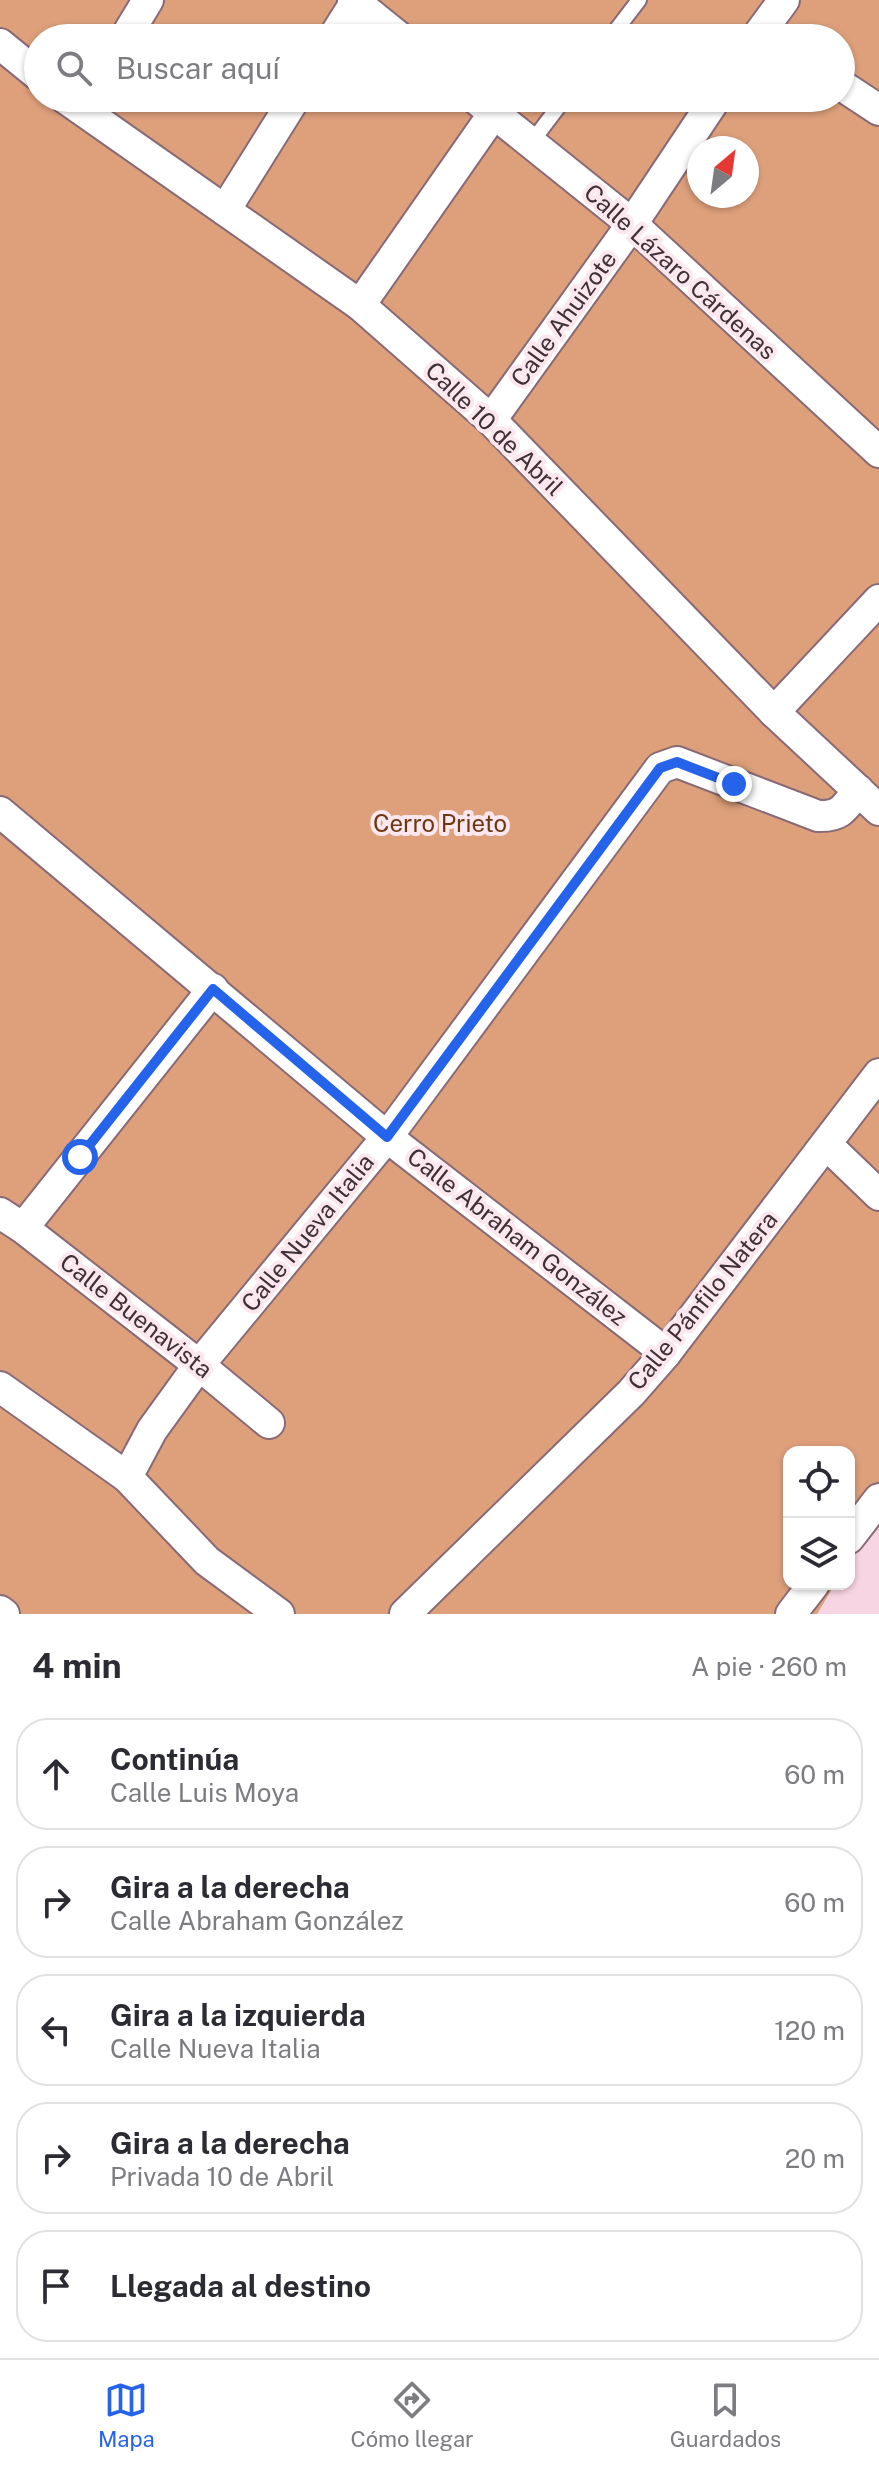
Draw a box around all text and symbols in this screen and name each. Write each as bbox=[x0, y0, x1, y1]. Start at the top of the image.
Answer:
search box bbox=[24, 24, 855, 112]
icon: search bbox=[52, 46, 96, 90]
text: Buscar aquí bbox=[116, 50, 280, 86]
north arrow bbox=[687, 136, 759, 208]
street label: Calle Lázaro Cárdenas bbox=[579, 178, 782, 365]
street label: Calle Ahuizote bbox=[505, 245, 622, 392]
street label: Calle 10 de Abril bbox=[420, 356, 569, 501]
route end bbox=[716, 766, 752, 802]
park label: Cerro Prieto bbox=[373, 809, 507, 837]
route start bbox=[62, 1139, 98, 1175]
street label: Calle Abraham González bbox=[402, 1142, 633, 1331]
street label: Calle Nueva Italia bbox=[235, 1148, 379, 1317]
street label: Calle Pánfilo Natera bbox=[622, 1206, 783, 1395]
street label: Calle Buenavista bbox=[55, 1247, 218, 1383]
map controls bbox=[783, 1446, 855, 1590]
button: locate bbox=[783, 1446, 855, 1518]
button: layers bbox=[783, 1518, 855, 1590]
text: 4 min bbox=[32, 1646, 122, 1686]
text: A pie · 260 m bbox=[691, 1651, 847, 1682]
text: Continúa bbox=[110, 1741, 239, 1777]
icon: ahead bbox=[34, 1752, 78, 1796]
text: 60 m bbox=[784, 1759, 845, 1790]
text: Calle Luis Moya bbox=[110, 1777, 299, 1808]
text: Gira a la derecha bbox=[110, 1869, 350, 1905]
icon: right bbox=[34, 1880, 78, 1924]
text: 60 m bbox=[784, 1887, 845, 1918]
text: Calle Abraham González bbox=[110, 1905, 404, 1936]
text: Gira a la izquierda bbox=[110, 1997, 366, 2033]
icon: left bbox=[34, 2008, 78, 2052]
text: 120 m bbox=[774, 2015, 845, 2046]
text: Calle Nueva Italia bbox=[110, 2033, 321, 2064]
text: Gira a la derecha bbox=[110, 2125, 350, 2161]
icon: right bbox=[34, 2136, 78, 2180]
text: 20 m bbox=[785, 2143, 845, 2174]
text: Privada 10 de Abril bbox=[110, 2161, 334, 2192]
icon: arrive bbox=[34, 2264, 78, 2308]
text: Llegada al destino bbox=[110, 2268, 371, 2304]
tab: Mapa bbox=[98, 2378, 155, 2452]
tab: Cómo llegar bbox=[351, 2378, 474, 2452]
tab: Guardados bbox=[670, 2378, 781, 2452]

